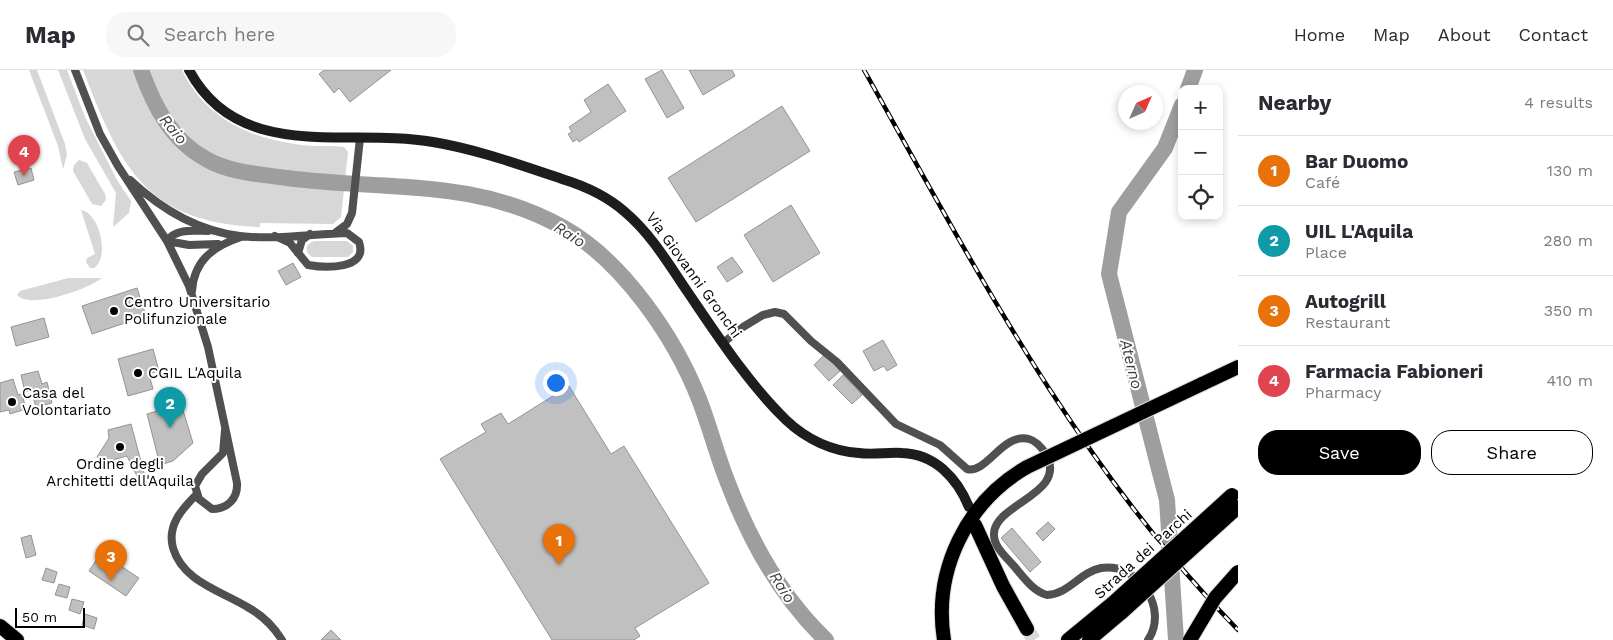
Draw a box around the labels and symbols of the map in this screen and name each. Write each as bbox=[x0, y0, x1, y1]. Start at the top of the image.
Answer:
north arrow bbox=[1118, 85, 1163, 130]
water label: Raio bbox=[156, 110, 192, 148]
pin: 4 bbox=[8, 135, 40, 176]
street label: Via Giovanni Gronchi bbox=[642, 209, 746, 341]
water label: Raio bbox=[551, 218, 589, 251]
place label: Centro Universitario Polifunzionale bbox=[124, 293, 270, 328]
marker: Centro Universitario Polifunzionale bbox=[108, 305, 120, 317]
water label: Aterno bbox=[1116, 336, 1147, 391]
place label: CGIL L'Aquila bbox=[148, 364, 242, 382]
marker: CGIL L'Aquila bbox=[132, 367, 144, 379]
your location bbox=[543, 370, 569, 396]
place label: Casa del Volontariato bbox=[22, 384, 111, 419]
pin: 2 bbox=[154, 387, 186, 428]
marker: Casa del Volontariato bbox=[6, 396, 18, 408]
marker: Ordine degli Architetti dell'Aquila bbox=[114, 441, 126, 453]
place label: Ordine degli Architetti dell'Aquila bbox=[46, 455, 194, 490]
street label: Strada dei Parchi bbox=[1090, 505, 1196, 603]
pin: 1 bbox=[543, 524, 575, 565]
pin: 3 bbox=[95, 540, 127, 581]
water label: Raio bbox=[766, 568, 799, 606]
scale bar bbox=[15, 605, 85, 628]

